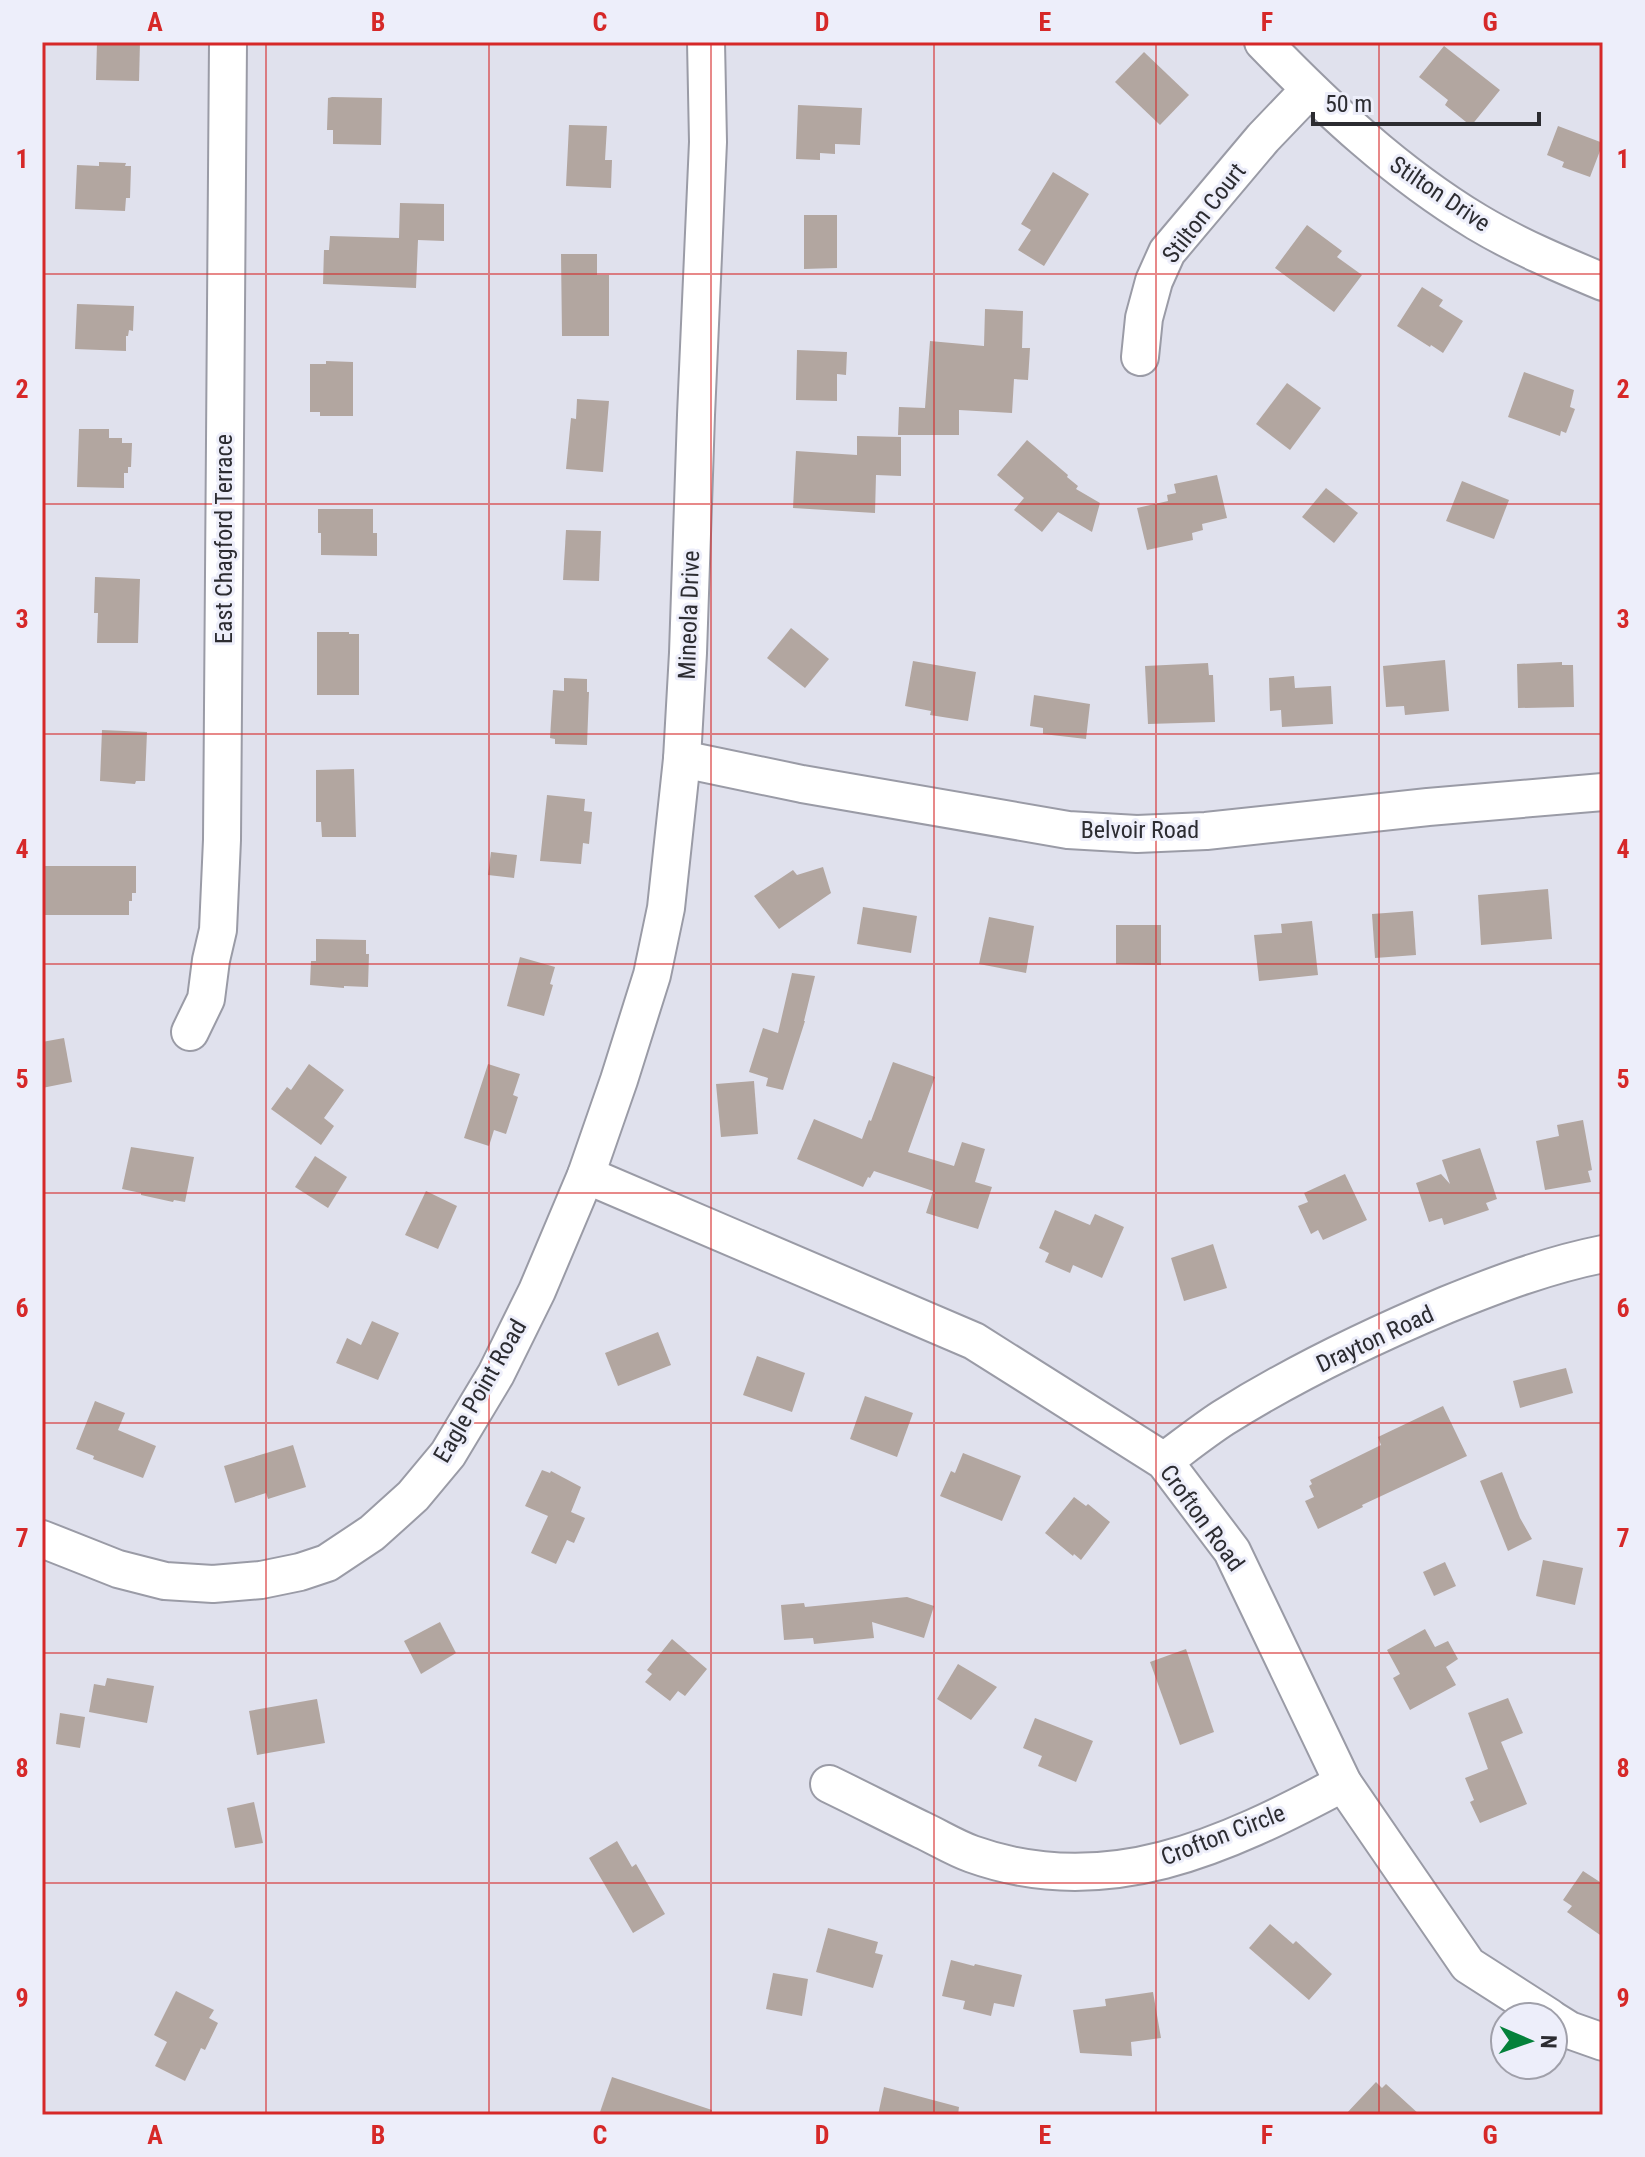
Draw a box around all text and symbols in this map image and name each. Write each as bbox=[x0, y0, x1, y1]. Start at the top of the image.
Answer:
text: A bbox=[147, 7, 163, 37]
text: B bbox=[371, 7, 385, 37]
text: C bbox=[593, 7, 608, 37]
text: D bbox=[815, 7, 829, 37]
text: E bbox=[1039, 7, 1052, 37]
text: F bbox=[1261, 7, 1273, 37]
text: G bbox=[1482, 7, 1498, 37]
scale bar bbox=[1313, 76, 1539, 126]
text: 50 m bbox=[1325, 90, 1372, 118]
text: 1 bbox=[15, 144, 29, 174]
text: 1 bbox=[1616, 144, 1630, 174]
street label: Stilton Drive bbox=[1385, 150, 1495, 238]
street label: Stilton Court bbox=[1156, 158, 1252, 268]
text: 2 bbox=[15, 374, 29, 404]
text: 2 bbox=[1616, 374, 1630, 404]
street label: East Chagford Terrace bbox=[210, 434, 238, 644]
street label: Mineola Drive bbox=[673, 550, 705, 680]
text: 3 bbox=[15, 604, 29, 634]
text: 3 bbox=[1616, 604, 1630, 634]
street label: Belvoir Road bbox=[1081, 816, 1199, 844]
text: 4 bbox=[15, 834, 29, 864]
text: 4 bbox=[1616, 834, 1630, 864]
text: 5 bbox=[15, 1064, 29, 1094]
text: 5 bbox=[1616, 1064, 1630, 1094]
text: 6 bbox=[15, 1293, 29, 1323]
text: 6 bbox=[1616, 1293, 1630, 1323]
street label: Drayton Road bbox=[1312, 1300, 1438, 1378]
street label: Eagle Point Road bbox=[428, 1314, 532, 1468]
street label: Crofton Road bbox=[1154, 1459, 1250, 1577]
text: 7 bbox=[15, 1523, 29, 1553]
text: 7 bbox=[1616, 1523, 1630, 1553]
text: 8 bbox=[15, 1753, 29, 1783]
text: 8 bbox=[1616, 1753, 1630, 1783]
street label: Crofton Circle bbox=[1157, 1799, 1289, 1871]
text: 9 bbox=[15, 1983, 29, 2013]
text: 9 bbox=[1616, 1983, 1630, 2013]
north arrow bbox=[1489, 2001, 1569, 2081]
text: N bbox=[1536, 2035, 1561, 2049]
text: A bbox=[147, 2120, 163, 2150]
text: B bbox=[371, 2120, 385, 2150]
text: C bbox=[593, 2120, 608, 2150]
text: D bbox=[815, 2120, 829, 2150]
text: E bbox=[1039, 2120, 1052, 2150]
text: F bbox=[1261, 2120, 1273, 2150]
text: G bbox=[1482, 2120, 1498, 2150]

